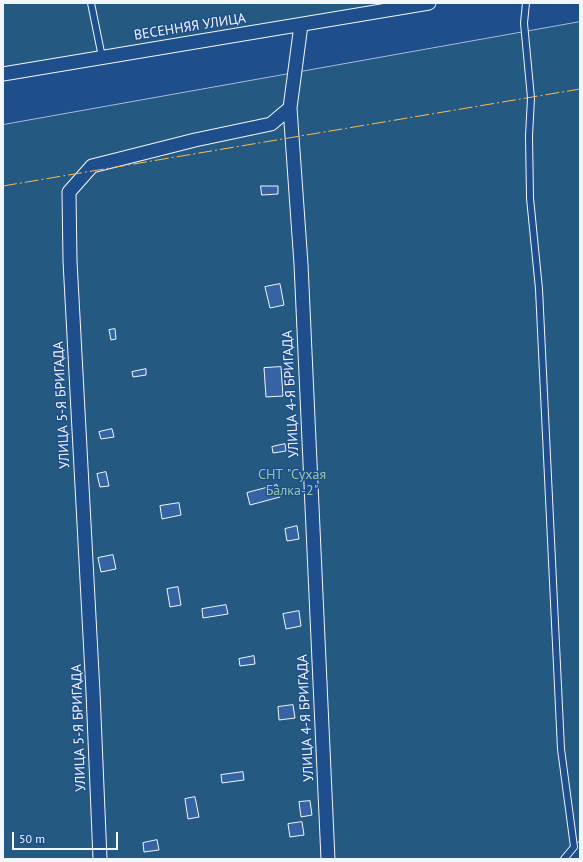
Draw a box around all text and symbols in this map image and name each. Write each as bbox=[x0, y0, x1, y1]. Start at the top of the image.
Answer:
street label: ВЕСЕННЯЯ УЛИЦА bbox=[133, 10, 247, 44]
street label: УЛИЦА 4-Я БРИГАДА bbox=[279, 330, 303, 458]
street label: УЛИЦА 5-Я БРИГАДА bbox=[50, 341, 74, 469]
park label: СНТ "Сухая Балка-2" bbox=[258, 467, 326, 500]
street label: УЛИЦА 4-Я БРИГАДА bbox=[294, 654, 318, 782]
street label: УЛИЦА 5-Я БРИГАДА bbox=[68, 664, 90, 792]
scale bar bbox=[14, 824, 120, 850]
text: 50 m bbox=[19, 831, 45, 846]

